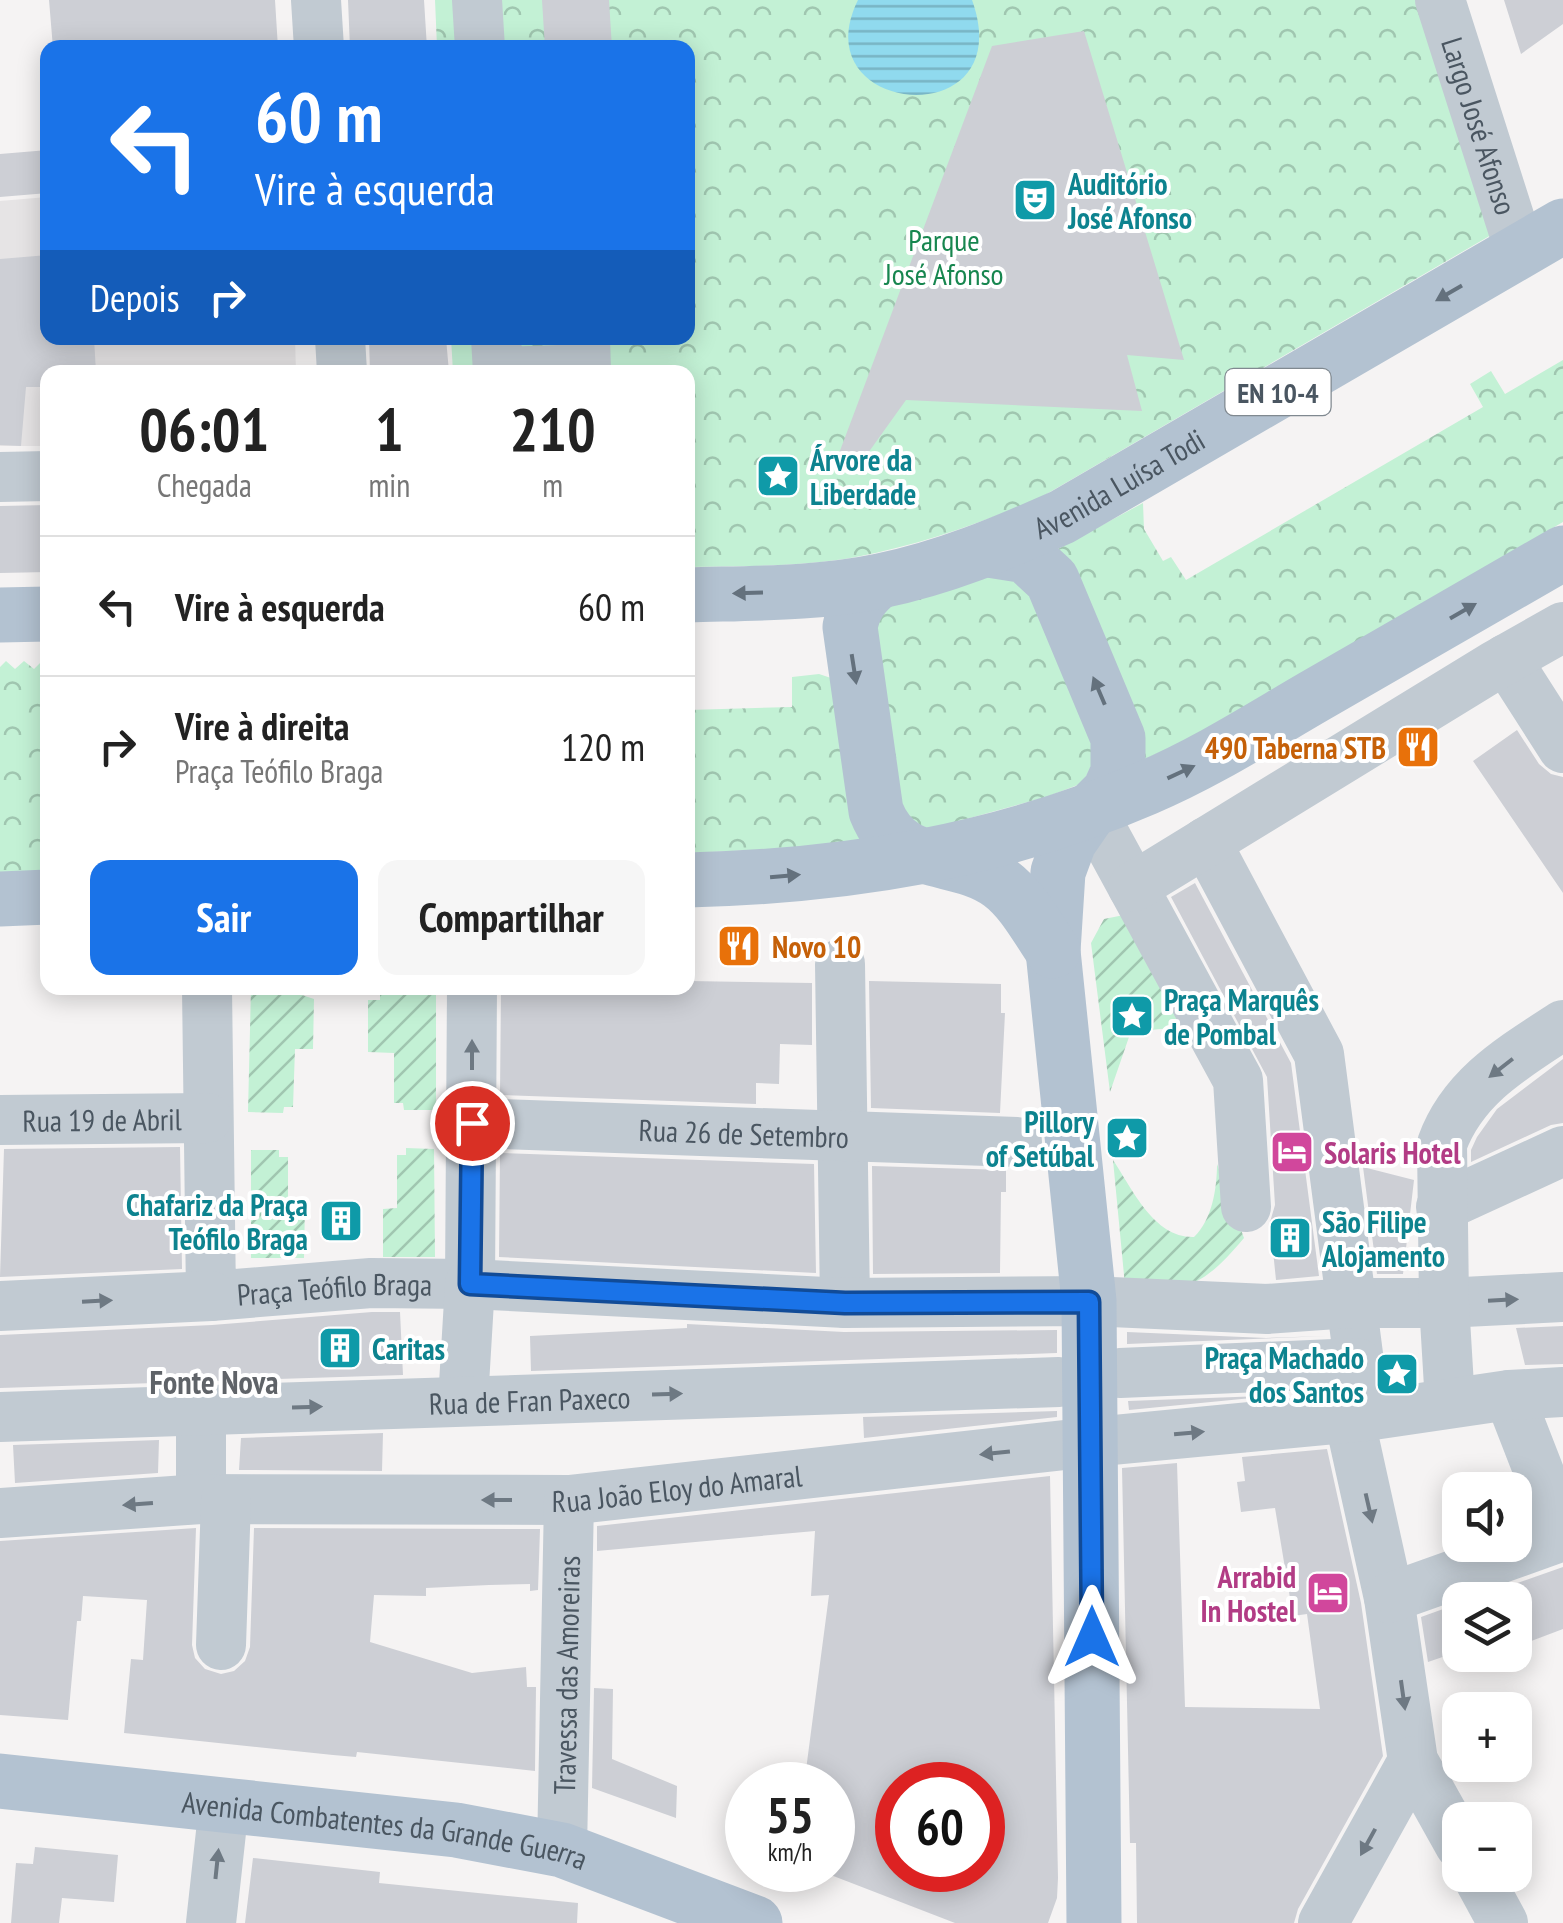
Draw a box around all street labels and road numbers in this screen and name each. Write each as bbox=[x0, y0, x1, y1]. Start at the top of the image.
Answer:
street label: Largo José Afonso bbox=[1434, 32, 1527, 219]
road number: EN 10-4 bbox=[1226, 369, 1330, 415]
street label: Avenida Luísa Todi bbox=[1027, 419, 1211, 547]
street label: Rua 19 de Abril bbox=[22, 1099, 182, 1139]
street label: Rua 26 de Setembro bbox=[638, 1109, 850, 1156]
street label: Praça Teófilo Braga bbox=[236, 1263, 432, 1313]
street label: Rua de Fran Paxeco bbox=[428, 1377, 631, 1422]
street label: Rua João Eloy do Amaral bbox=[552, 1455, 804, 1520]
street label: Travessa das Amoreiras bbox=[544, 1555, 587, 1795]
street label: Avenida Combatentes da Grande Guerra bbox=[180, 1781, 593, 1877]

